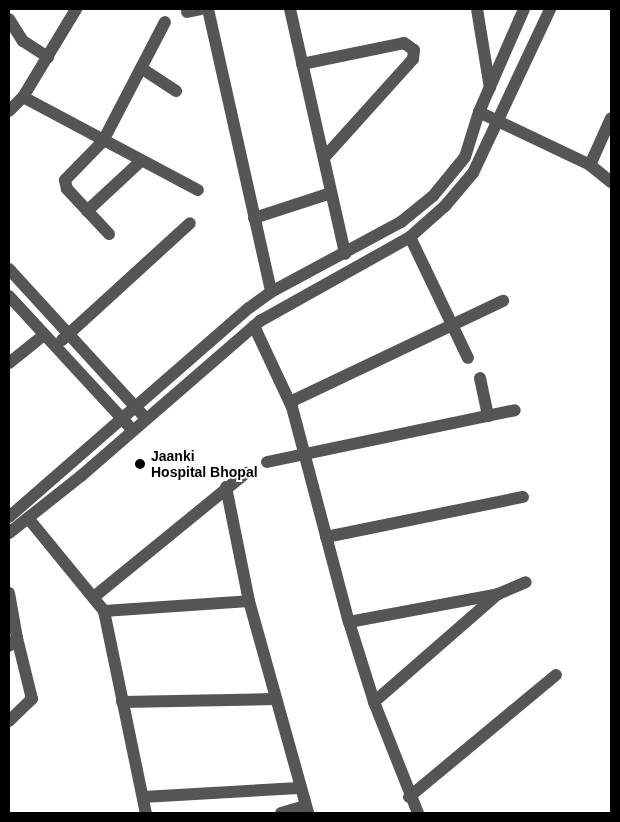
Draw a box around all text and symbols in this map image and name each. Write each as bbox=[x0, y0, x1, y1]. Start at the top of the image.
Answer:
place label: Jaanki Hospital Bhopal bbox=[151, 448, 258, 481]
marker: Jaanki Hospital Bhopal bbox=[133, 457, 147, 471]

